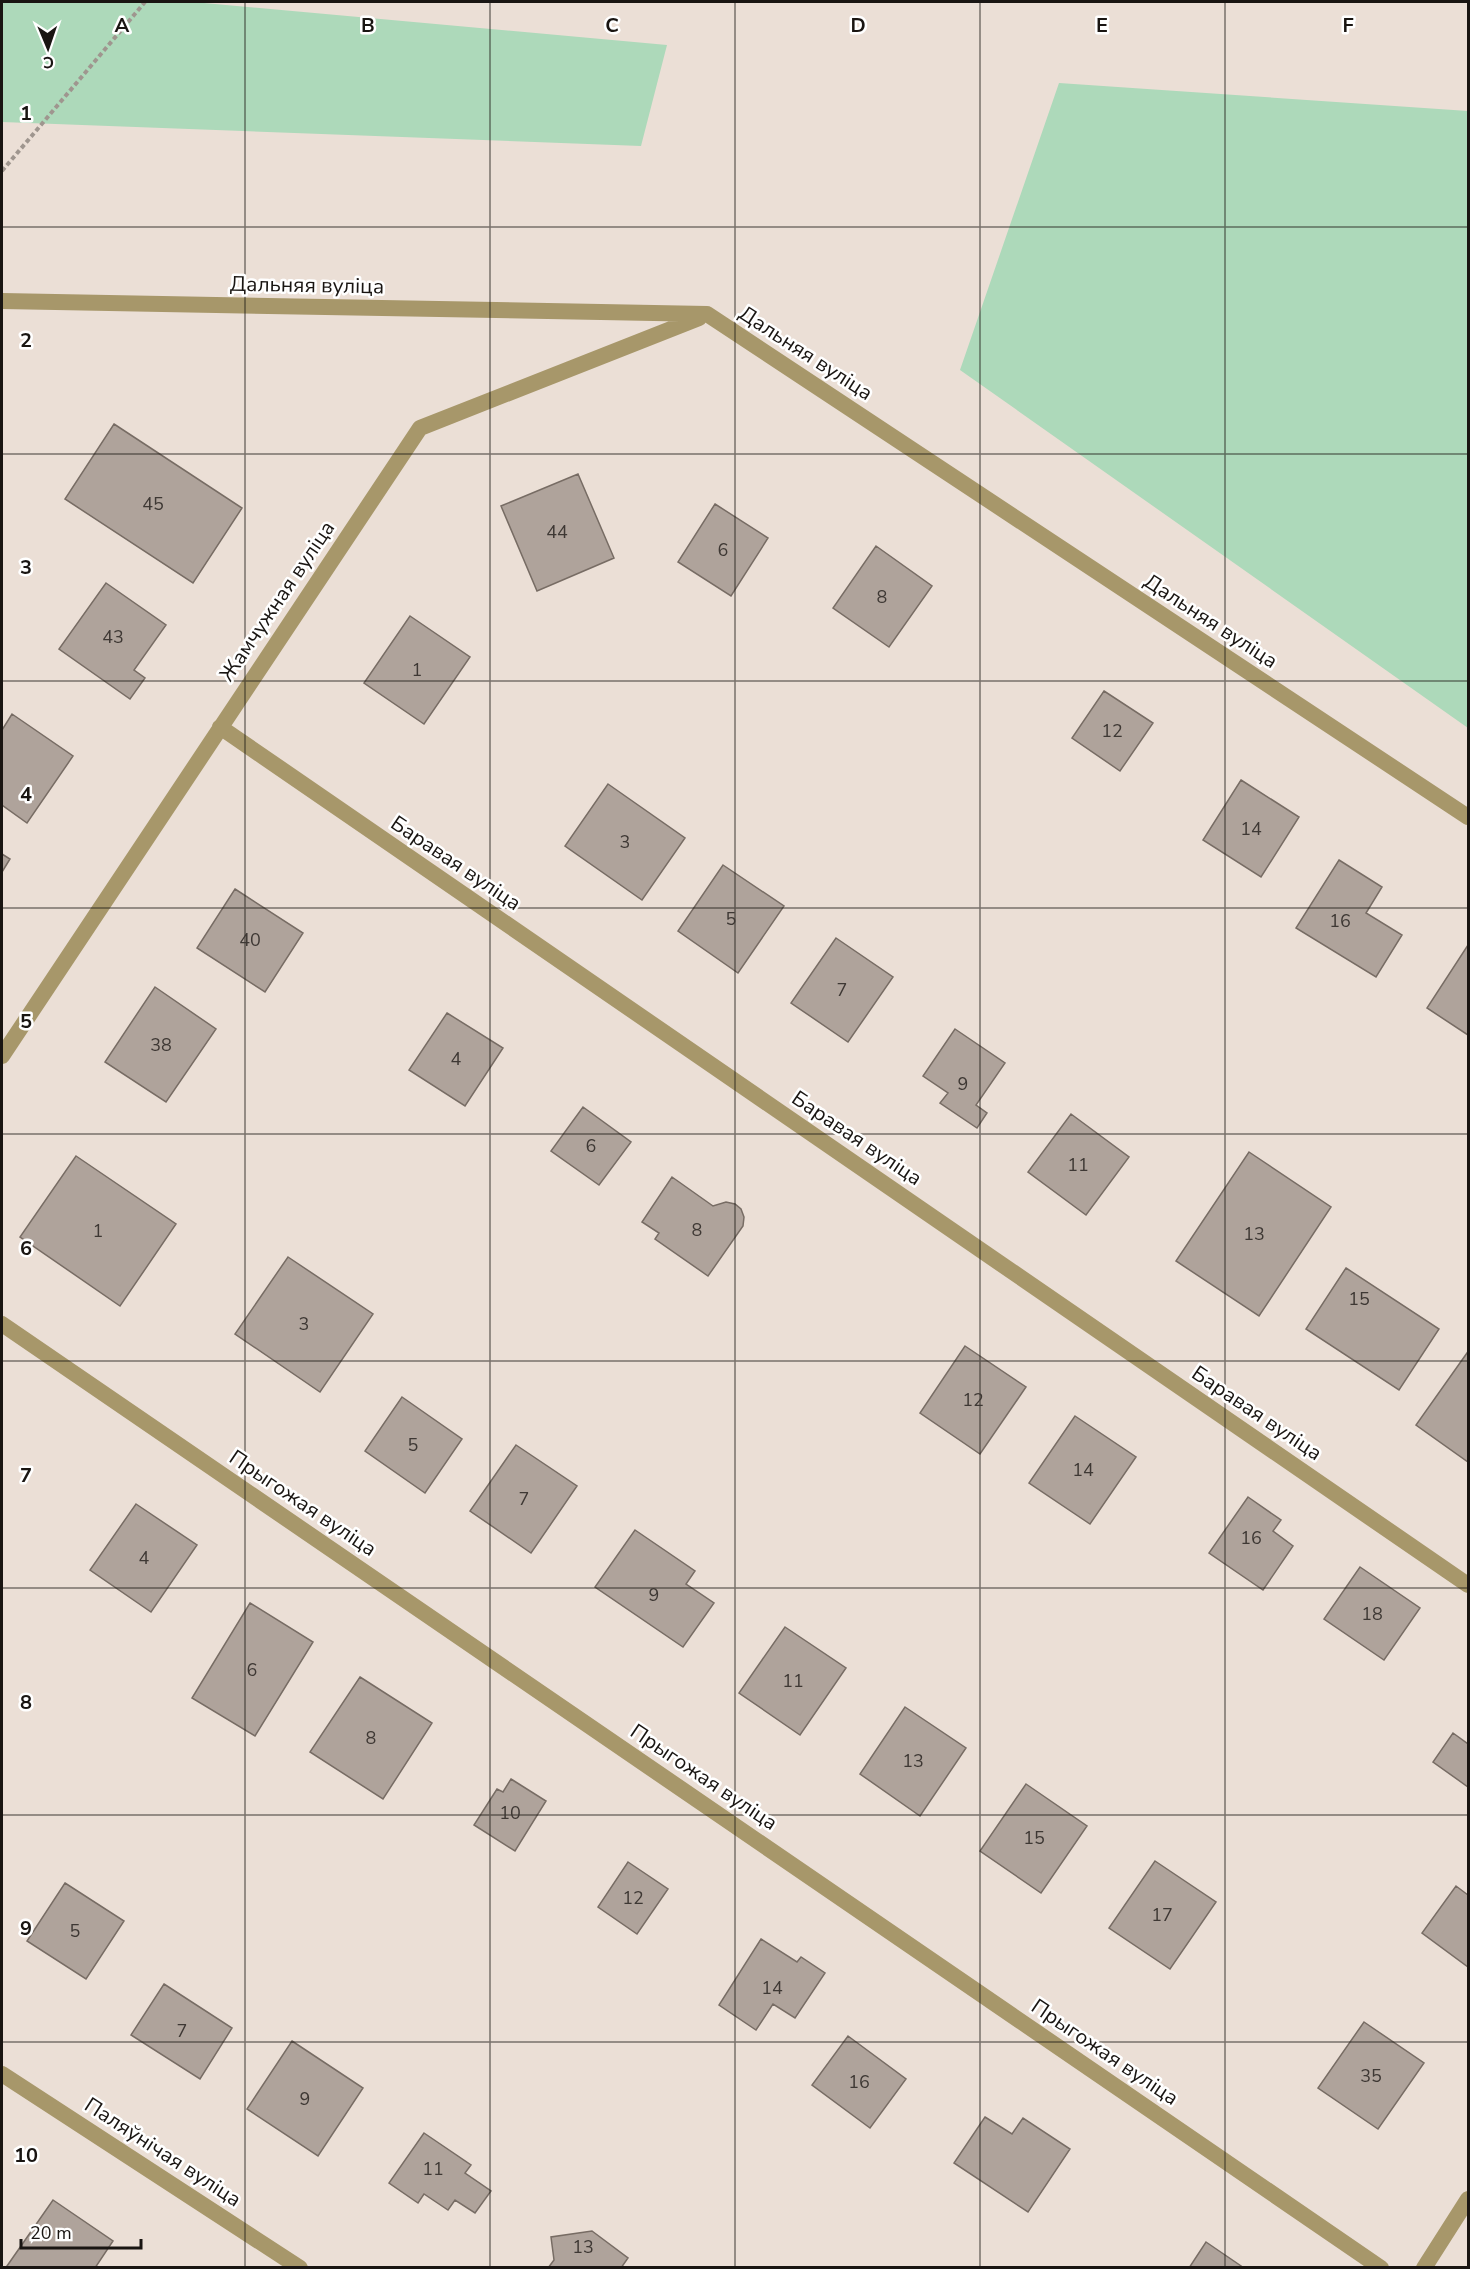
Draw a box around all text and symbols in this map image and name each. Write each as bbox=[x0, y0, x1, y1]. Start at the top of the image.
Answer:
text: A bbox=[115, 12, 130, 39]
text: B bbox=[361, 12, 375, 39]
text: C bbox=[605, 12, 619, 39]
text: D bbox=[850, 12, 866, 39]
text: E bbox=[1096, 12, 1108, 39]
text: F bbox=[1342, 12, 1354, 39]
north arrow bbox=[18, 18, 78, 78]
text: С bbox=[43, 51, 54, 73]
text: 1 bbox=[20, 100, 32, 127]
street label: Дальняя вуліца bbox=[230, 270, 384, 300]
street label: Дальняя вуліца bbox=[734, 299, 878, 407]
text: 2 bbox=[20, 327, 32, 354]
house number: 45 bbox=[142, 492, 164, 516]
street label: Жамчужная вуліца bbox=[213, 515, 341, 687]
house number: 44 bbox=[546, 520, 568, 544]
house number: 6 bbox=[718, 538, 728, 562]
text: 3 bbox=[20, 554, 32, 581]
street label: Дальняя вуліца bbox=[1139, 567, 1283, 675]
house number: 8 bbox=[877, 585, 887, 609]
house number: 43 bbox=[102, 625, 124, 649]
house number: 1 bbox=[412, 658, 422, 682]
house number: 12 bbox=[1101, 719, 1123, 743]
text: 4 bbox=[20, 781, 32, 808]
street label: Баравая вуліца bbox=[385, 809, 527, 917]
house number: 14 bbox=[1240, 817, 1262, 841]
house number: 3 bbox=[620, 830, 630, 854]
house number: 5 bbox=[726, 907, 736, 931]
house number: 16 bbox=[1329, 909, 1351, 933]
house number: 40 bbox=[239, 928, 261, 952]
house number: 7 bbox=[837, 978, 847, 1002]
text: 5 bbox=[20, 1008, 32, 1035]
house number: 38 bbox=[150, 1033, 172, 1057]
house number: 4 bbox=[451, 1047, 462, 1071]
house number: 9 bbox=[958, 1072, 968, 1096]
street label: Баравая вуліца bbox=[786, 1084, 928, 1192]
house number: 6 bbox=[586, 1134, 596, 1158]
house number: 11 bbox=[1067, 1153, 1089, 1177]
house number: 8 bbox=[692, 1218, 702, 1242]
house number: 1 bbox=[93, 1219, 103, 1243]
house number: 13 bbox=[1243, 1222, 1265, 1246]
text: 6 bbox=[20, 1235, 32, 1262]
house number: 15 bbox=[1348, 1287, 1370, 1311]
house number: 3 bbox=[299, 1312, 309, 1336]
street label: Баравая вуліца bbox=[1186, 1359, 1328, 1467]
house number: 12 bbox=[962, 1388, 984, 1412]
house number: 5 bbox=[408, 1433, 418, 1457]
street label: Прыгожая вуліца bbox=[224, 1443, 382, 1563]
house number: 14 bbox=[1072, 1458, 1094, 1482]
text: 7 bbox=[20, 1462, 32, 1489]
house number: 7 bbox=[519, 1487, 529, 1511]
house number: 16 bbox=[1240, 1526, 1262, 1550]
house number: 4 bbox=[139, 1546, 150, 1570]
house number: 9 bbox=[649, 1583, 659, 1607]
house number: 18 bbox=[1361, 1602, 1383, 1626]
house number: 6 bbox=[247, 1658, 257, 1682]
house number: 11 bbox=[782, 1669, 804, 1693]
text: 8 bbox=[20, 1689, 32, 1716]
street label: Прыгожая вуліца bbox=[625, 1717, 783, 1837]
house number: 8 bbox=[366, 1726, 376, 1750]
house number: 13 bbox=[902, 1749, 924, 1773]
house number: 10 bbox=[499, 1801, 521, 1825]
house number: 15 bbox=[1023, 1826, 1045, 1850]
house number: 12 bbox=[622, 1886, 644, 1910]
house number: 17 bbox=[1151, 1903, 1173, 1927]
text: 9 bbox=[20, 1915, 32, 1942]
house number: 5 bbox=[70, 1919, 80, 1943]
house number: 14 bbox=[761, 1976, 783, 2000]
street label: Прыгожая вуліца bbox=[1026, 1992, 1184, 2112]
house number: 7 bbox=[177, 2019, 187, 2043]
house number: 35 bbox=[1360, 2064, 1382, 2088]
house number: 16 bbox=[848, 2070, 870, 2094]
house number: 9 bbox=[300, 2087, 310, 2111]
street label: Паляўнічая вуліца bbox=[79, 2091, 247, 2213]
text: 10 bbox=[14, 2142, 38, 2169]
house number: 11 bbox=[422, 2157, 444, 2181]
scale bar bbox=[21, 2212, 141, 2250]
text: 20 m bbox=[30, 2221, 72, 2245]
house number: 13 bbox=[572, 2235, 594, 2259]

